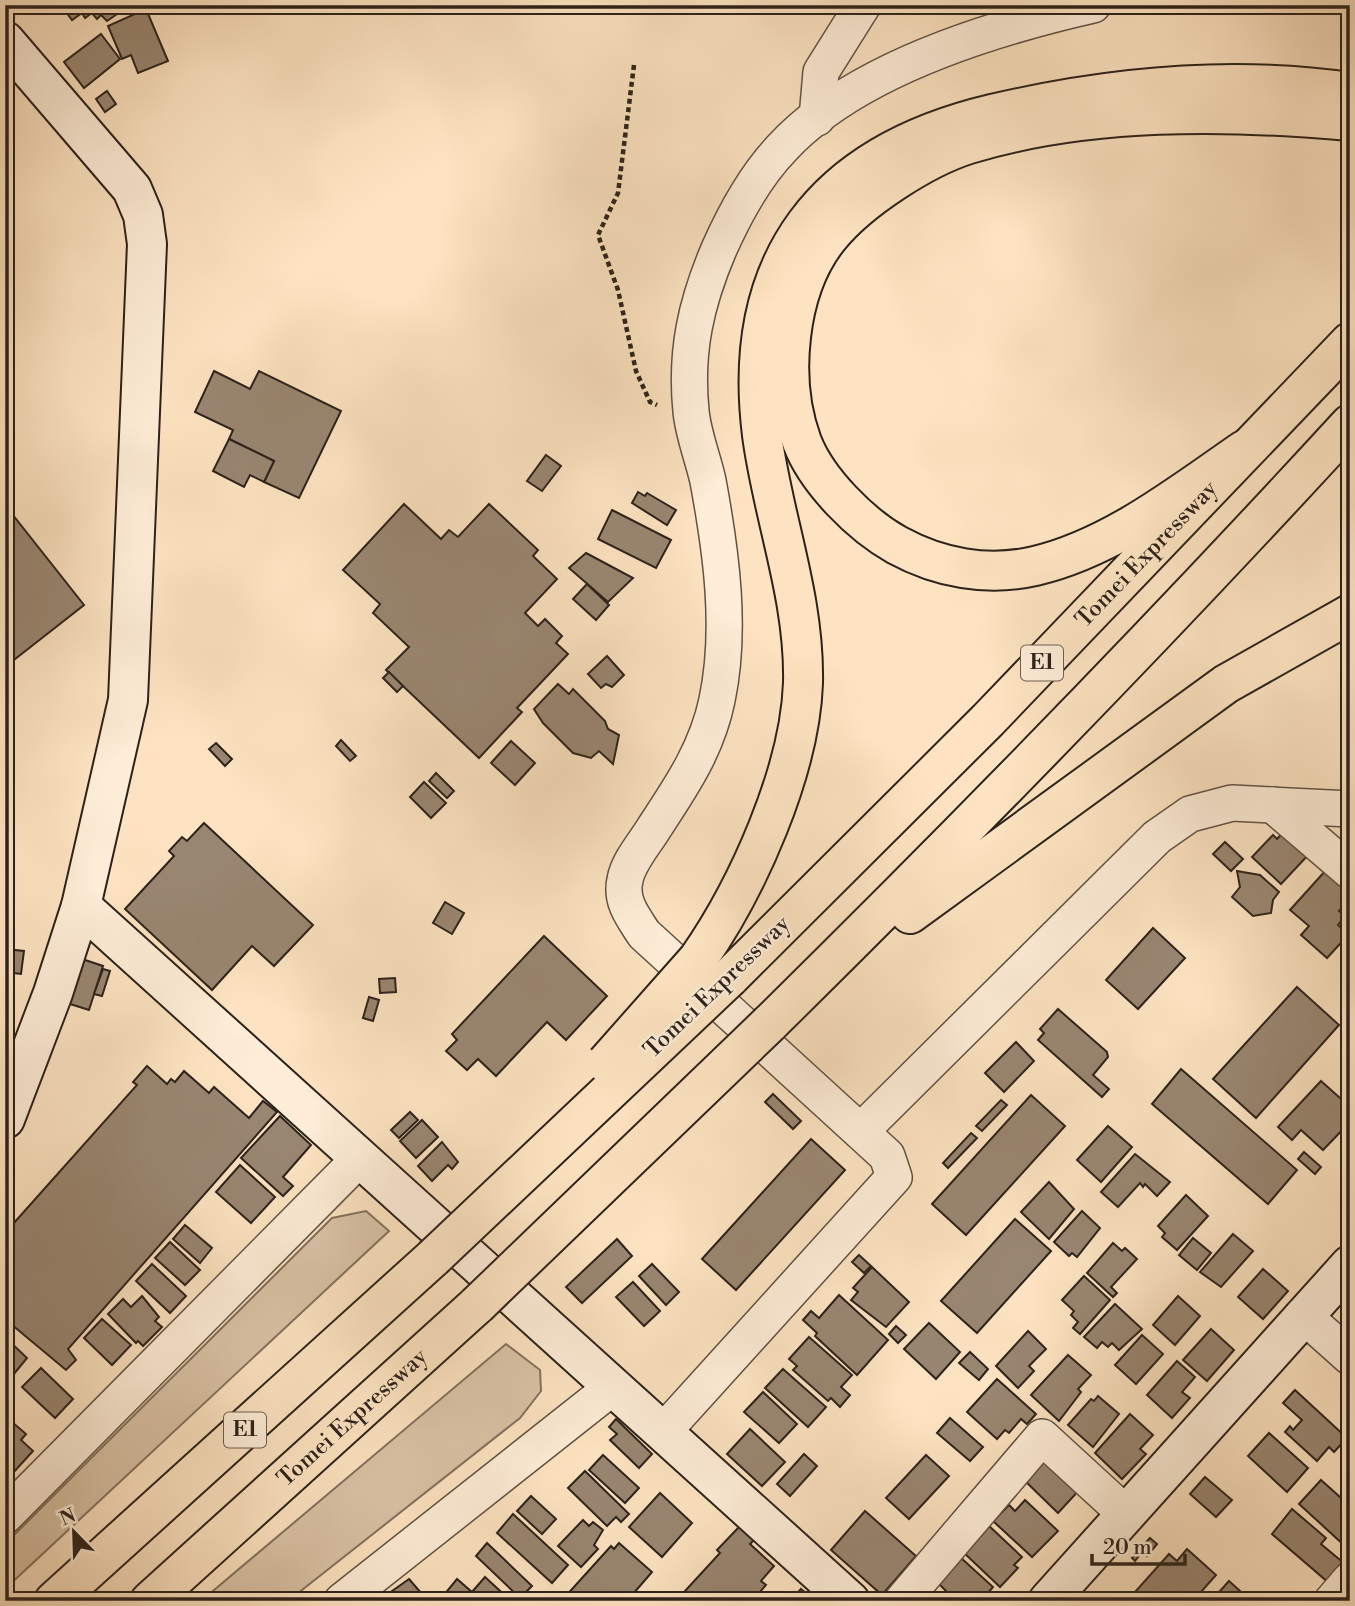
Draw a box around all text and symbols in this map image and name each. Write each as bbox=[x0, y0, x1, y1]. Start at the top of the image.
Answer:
street label: Tomei Expressway bbox=[1070, 474, 1224, 634]
road number: E1 bbox=[1021, 646, 1063, 680]
street label: Tomei Expressway bbox=[638, 909, 797, 1064]
street label: Tomei Expressway bbox=[272, 1342, 434, 1493]
road number: E1 bbox=[224, 1412, 266, 1448]
north arrow bbox=[38, 1498, 108, 1568]
text: N bbox=[56, 1503, 79, 1531]
scale bar bbox=[1092, 1522, 1185, 1566]
text: 20 m bbox=[1103, 1535, 1152, 1561]

